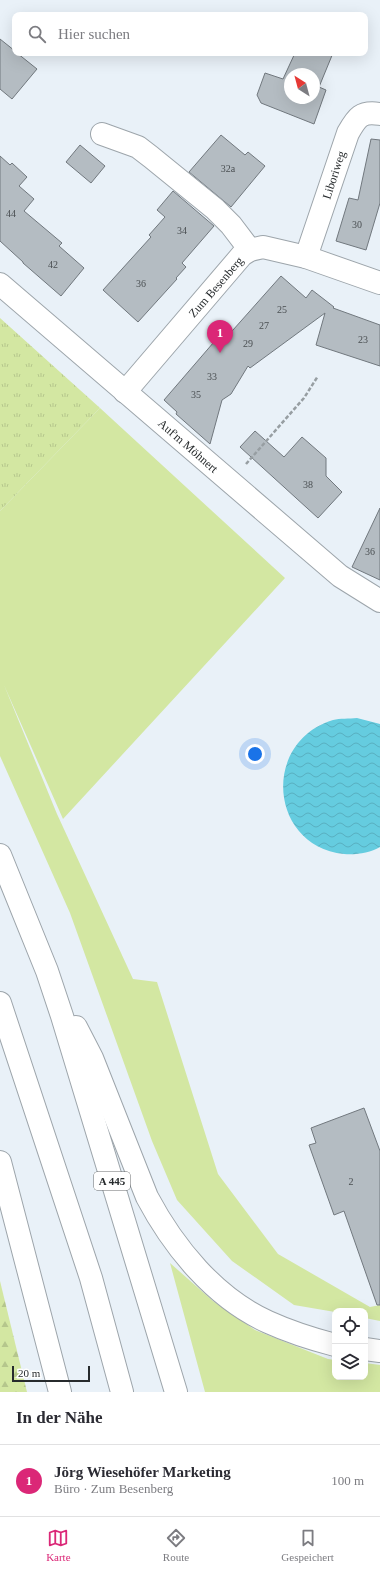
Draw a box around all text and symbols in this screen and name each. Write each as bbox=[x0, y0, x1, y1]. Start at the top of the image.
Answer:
search box bbox=[12, 12, 368, 56]
icon: search bbox=[26, 23, 48, 45]
text: Hier suchen bbox=[58, 26, 130, 42]
north arrow bbox=[284, 68, 320, 104]
street label: Liboriweg bbox=[320, 149, 348, 201]
house number: 32a bbox=[221, 163, 236, 174]
house number: 44 bbox=[6, 208, 16, 219]
house number: 30 bbox=[352, 219, 362, 230]
house number: 34 bbox=[177, 225, 187, 236]
street label: Zum Besenberg bbox=[186, 254, 246, 320]
house number: 42 bbox=[48, 259, 58, 270]
house number: 36 bbox=[136, 278, 146, 289]
house number: 25 bbox=[277, 304, 287, 315]
pin: 1 bbox=[207, 320, 233, 353]
house number: 27 bbox=[259, 320, 269, 331]
house number: 23 bbox=[358, 334, 368, 345]
house number: 29 bbox=[243, 338, 253, 349]
house number: 33 bbox=[207, 371, 217, 382]
house number: 35 bbox=[191, 389, 201, 400]
street label: Auf'm Möhnert bbox=[155, 416, 221, 476]
house number: 38 bbox=[303, 479, 313, 490]
house number: 36 bbox=[365, 546, 375, 557]
your location bbox=[245, 744, 265, 764]
road number: A 445 bbox=[94, 1172, 130, 1190]
house number: 2 bbox=[349, 1176, 354, 1187]
map controls bbox=[332, 1308, 368, 1380]
button: locate bbox=[332, 1308, 368, 1344]
button: layers bbox=[332, 1344, 368, 1380]
scale bar bbox=[12, 1364, 90, 1383]
text: 20 m bbox=[18, 1367, 40, 1379]
text: In der Nähe bbox=[16, 1408, 103, 1427]
text: Jörg Wiesehöfer Marketing bbox=[54, 1464, 231, 1480]
text: 1 bbox=[26, 1473, 32, 1488]
text: 100 m bbox=[331, 1473, 364, 1488]
text: Büro · Zum Besenberg bbox=[54, 1481, 173, 1496]
tab: Karte bbox=[46, 1527, 71, 1563]
tab: Route bbox=[163, 1527, 189, 1563]
tab: Gespeichert bbox=[281, 1527, 334, 1563]

